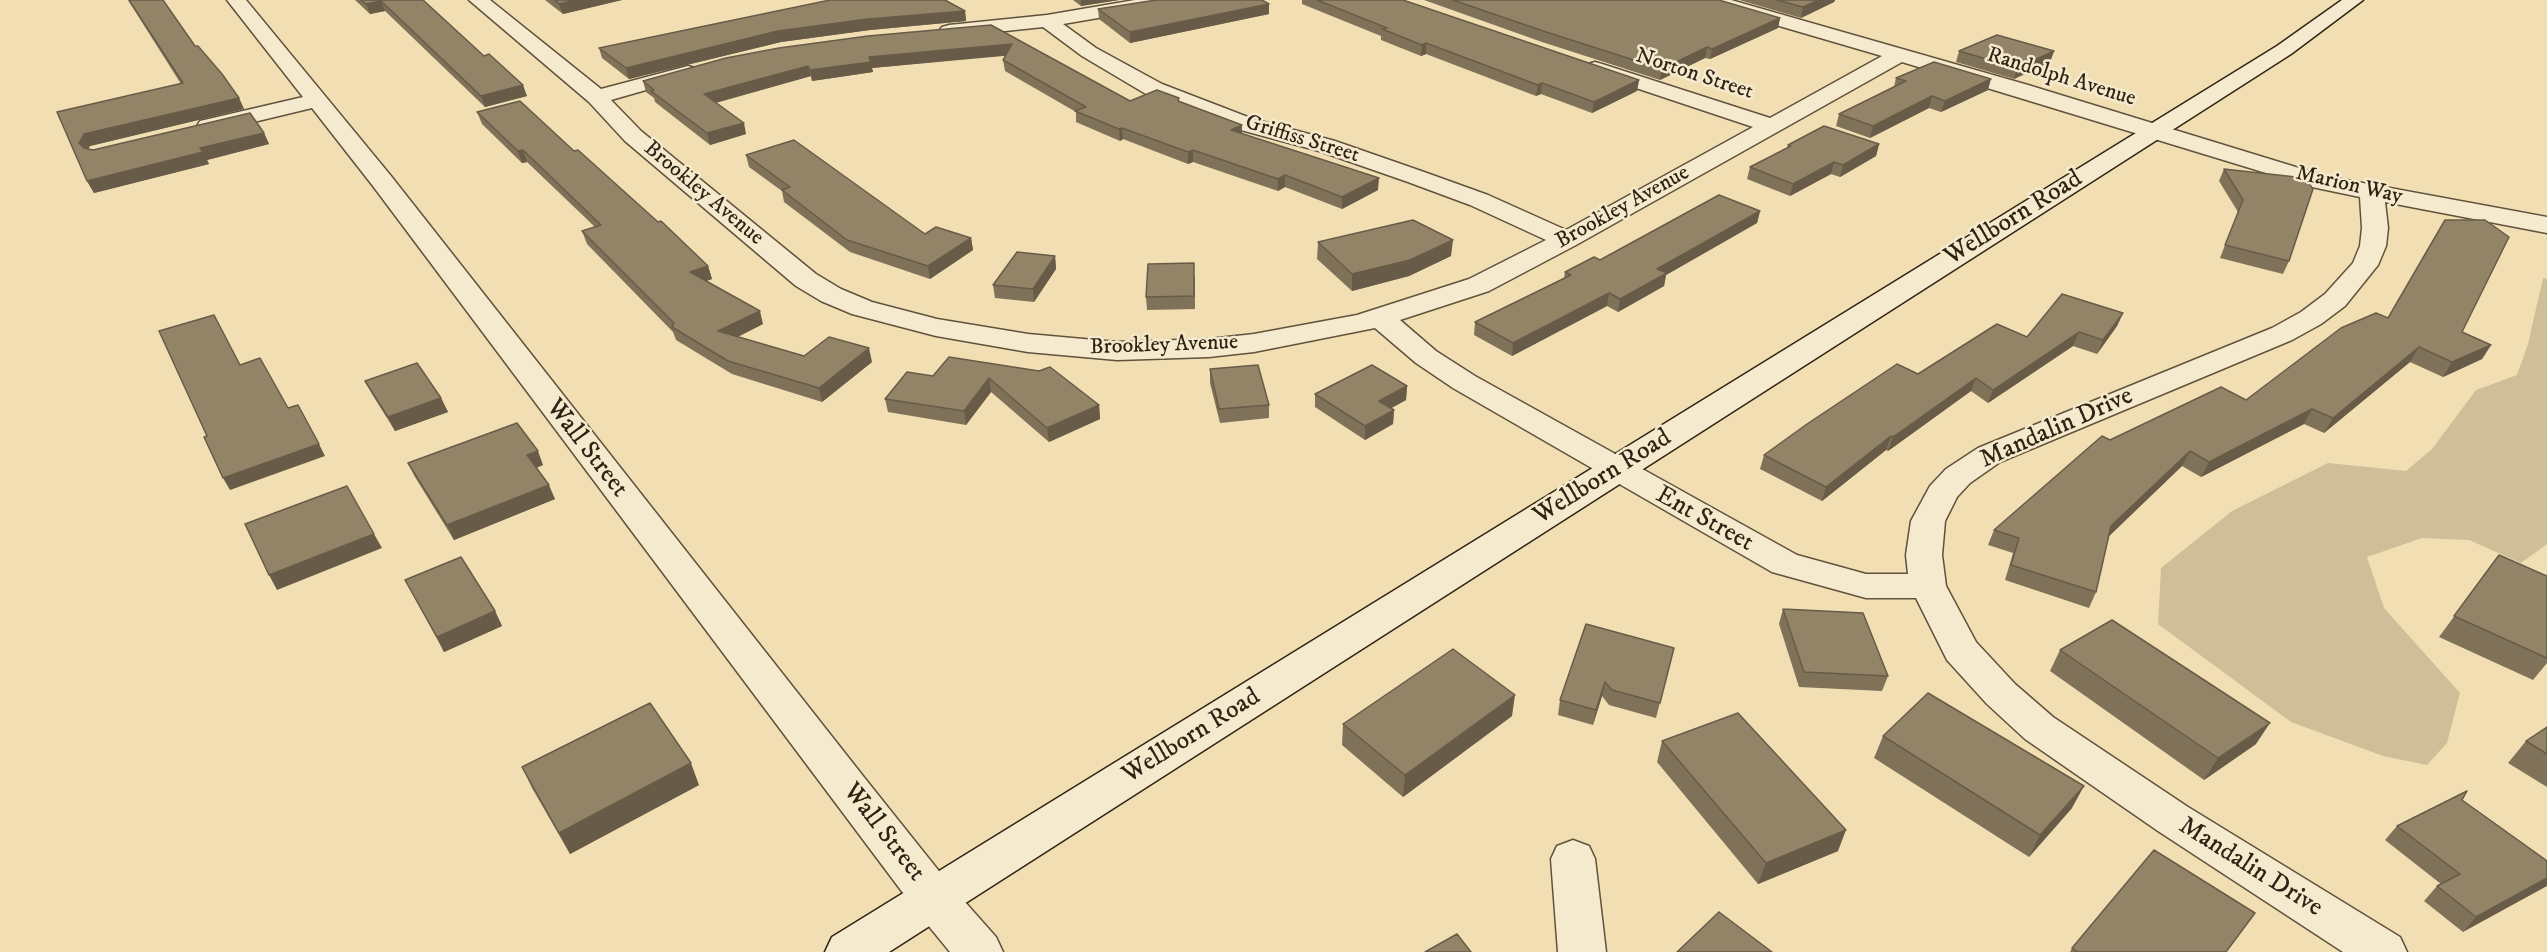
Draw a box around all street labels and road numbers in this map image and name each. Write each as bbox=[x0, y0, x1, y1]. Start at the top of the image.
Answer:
street label: Randolph Avenue bbox=[1983, 43, 2139, 113]
street label: Norton Street bbox=[1632, 44, 1756, 106]
street label: Griffiss Street bbox=[1242, 110, 1362, 170]
street label: Brookley Avenue bbox=[638, 136, 768, 252]
street label: Brookley Avenue bbox=[1552, 160, 1694, 256]
street label: Marion Way bbox=[2293, 161, 2405, 211]
street label: Wellborn Road bbox=[1939, 164, 2089, 274]
street label: Brookley Avenue bbox=[1089, 330, 1239, 362]
street label: Mandalin Drive bbox=[1976, 381, 2138, 477]
street label: Wall Street bbox=[538, 394, 634, 504]
street label: Wellborn Road bbox=[1528, 423, 1678, 533]
street label: Ent Street bbox=[1650, 480, 1758, 560]
street label: Wellborn Road bbox=[1117, 682, 1267, 792]
street label: Wall Street bbox=[835, 778, 931, 888]
street label: Mandalin Drive bbox=[2172, 811, 2328, 925]

